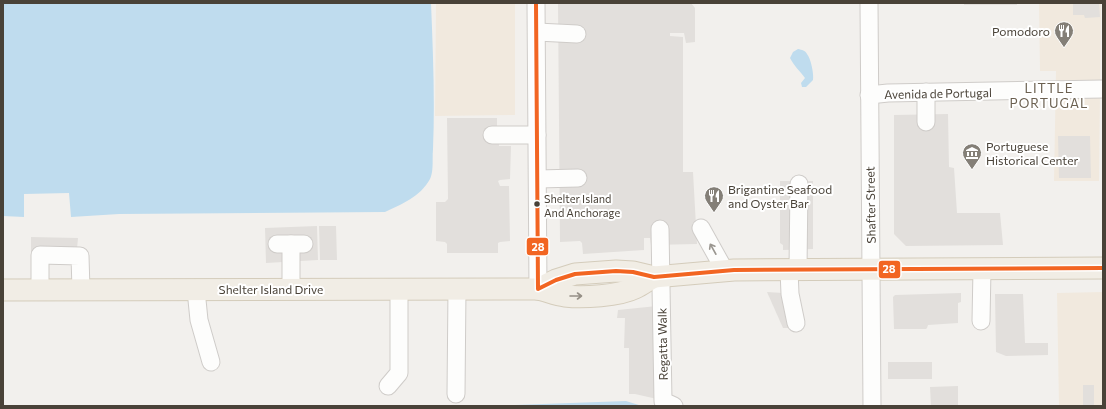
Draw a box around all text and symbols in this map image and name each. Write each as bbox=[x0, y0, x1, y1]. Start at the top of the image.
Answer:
restaurant icon: Pomodoro bbox=[1053, 20, 1075, 48]
place label: Pomodoro bbox=[992, 24, 1050, 38]
district label: LITTLE PORTUGAL bbox=[1010, 80, 1089, 111]
street label: Avenida de Portugal bbox=[884, 85, 992, 101]
place label: Portuguese Historical Center bbox=[986, 139, 1079, 167]
museum icon: Portuguese Historical Center bbox=[961, 142, 983, 170]
street label: Shafter Street bbox=[862, 166, 878, 244]
place label: Brigantine Seafood and Oyster Bar bbox=[728, 182, 832, 210]
restaurant icon: Brigantine Seafood and Oyster Bar bbox=[703, 185, 725, 213]
place label: Shelter Island And Anchorage bbox=[544, 192, 620, 219]
marker: Shelter Island And Anchorage bbox=[532, 199, 542, 209]
line badge: 28 bbox=[526, 237, 549, 256]
text: 28 bbox=[532, 240, 545, 253]
one-way arrow bbox=[709, 244, 717, 256]
line badge: 28 bbox=[878, 260, 901, 279]
text: 28 bbox=[883, 262, 896, 275]
street label: Shelter Island Drive bbox=[219, 282, 323, 296]
one-way arrow bbox=[569, 292, 582, 300]
street label: Regatta Walk bbox=[654, 307, 670, 380]

